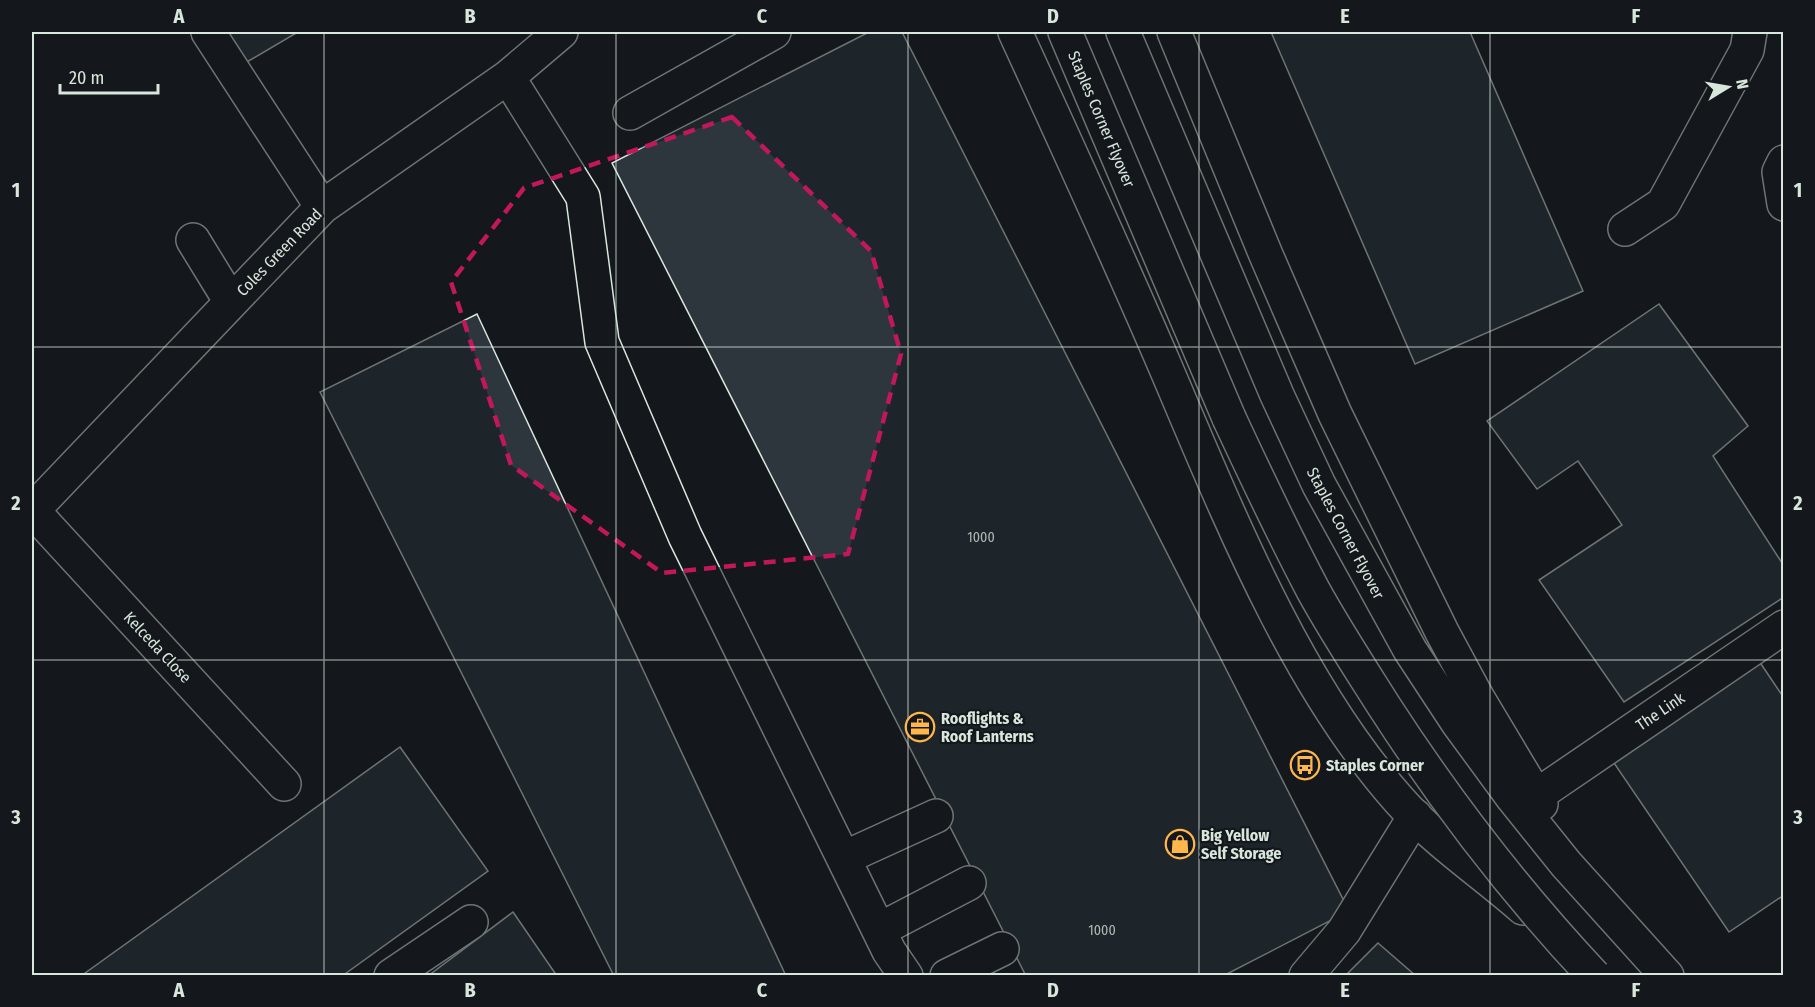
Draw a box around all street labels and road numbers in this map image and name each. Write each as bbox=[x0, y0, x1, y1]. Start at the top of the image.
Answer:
street label: Staples Corner Flyover bbox=[1064, 48, 1139, 191]
street label: Coles Green Road bbox=[233, 205, 326, 300]
street label: Staples Corner Flyover bbox=[1303, 464, 1389, 603]
street label: Kelceda Close bbox=[120, 608, 195, 687]
street label: The Link bbox=[1632, 688, 1689, 735]

